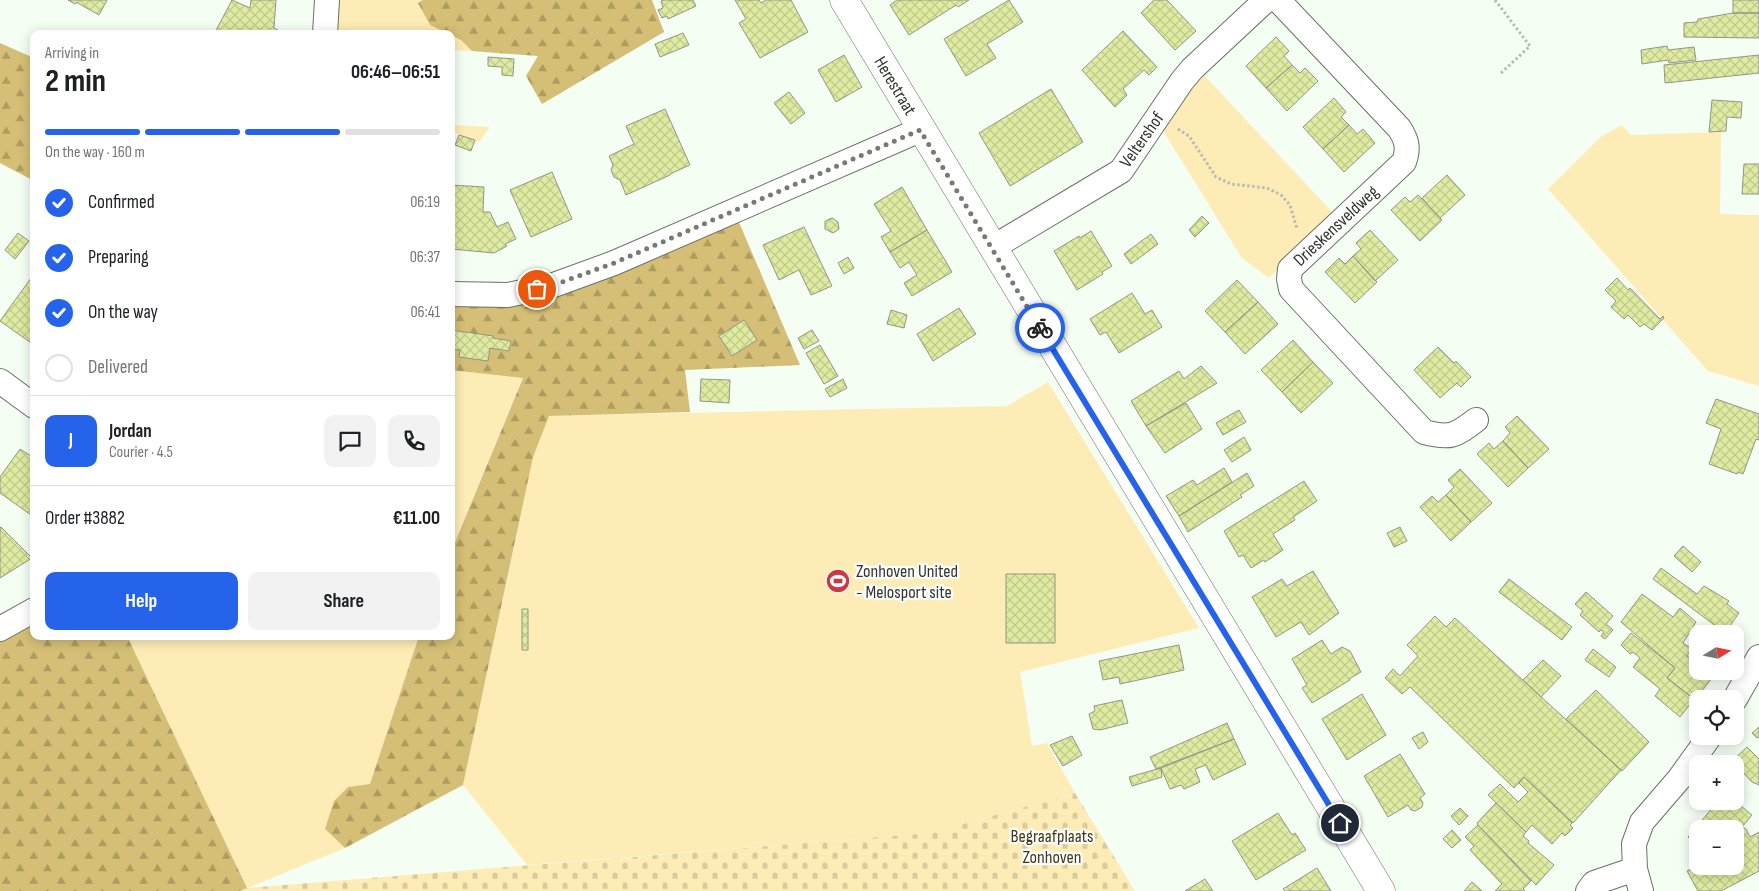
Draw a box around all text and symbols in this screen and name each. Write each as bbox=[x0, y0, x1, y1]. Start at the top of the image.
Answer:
text: Arriving in bbox=[45, 44, 99, 63]
street label: Herestraat bbox=[869, 53, 921, 120]
text: 06:46–06:51 bbox=[351, 61, 440, 84]
text: 2 min bbox=[45, 62, 106, 101]
street label: Veltershof bbox=[1116, 108, 1169, 172]
text: On the way · 160 m bbox=[45, 143, 145, 162]
street label: Drieskensveldweg bbox=[1289, 181, 1383, 271]
icon: check bbox=[45, 189, 73, 217]
text: Confirmed bbox=[88, 191, 155, 214]
text: 06:19 bbox=[410, 193, 440, 212]
icon: check bbox=[45, 244, 73, 272]
text: Preparing bbox=[88, 246, 149, 269]
text: 06:37 bbox=[410, 248, 440, 267]
pin bbox=[516, 268, 558, 310]
icon: bag bbox=[523, 275, 551, 303]
icon: check bbox=[45, 299, 73, 327]
text: On the way bbox=[88, 301, 158, 324]
text: 06:41 bbox=[410, 303, 440, 322]
courier bbox=[1015, 303, 1065, 353]
icon: bike bbox=[1026, 314, 1054, 342]
text: Delivered bbox=[88, 356, 148, 379]
button: chat bbox=[324, 415, 376, 467]
button: phone bbox=[388, 415, 440, 467]
text: Jordan bbox=[109, 420, 152, 443]
text: J bbox=[69, 429, 73, 452]
text: Courier · 4.5 bbox=[109, 443, 173, 462]
text: Order #3882 bbox=[45, 507, 125, 530]
text: €11.00 bbox=[393, 507, 440, 530]
place label: Zonhoven United - Melosport site bbox=[856, 561, 958, 603]
sports icon: Zonhoven United - Melosport site bbox=[825, 568, 851, 594]
button: Help bbox=[45, 572, 238, 630]
button: Share bbox=[248, 572, 440, 630]
north arrow bbox=[1689, 625, 1744, 680]
map controls bbox=[1689, 625, 1744, 875]
button: locate bbox=[1689, 690, 1744, 745]
button: + bbox=[1689, 755, 1744, 810]
pin bbox=[1319, 802, 1361, 844]
icon: home bbox=[1326, 809, 1354, 837]
button: − bbox=[1689, 820, 1744, 875]
park label: Begraafplaats Zonhoven bbox=[1011, 826, 1093, 868]

